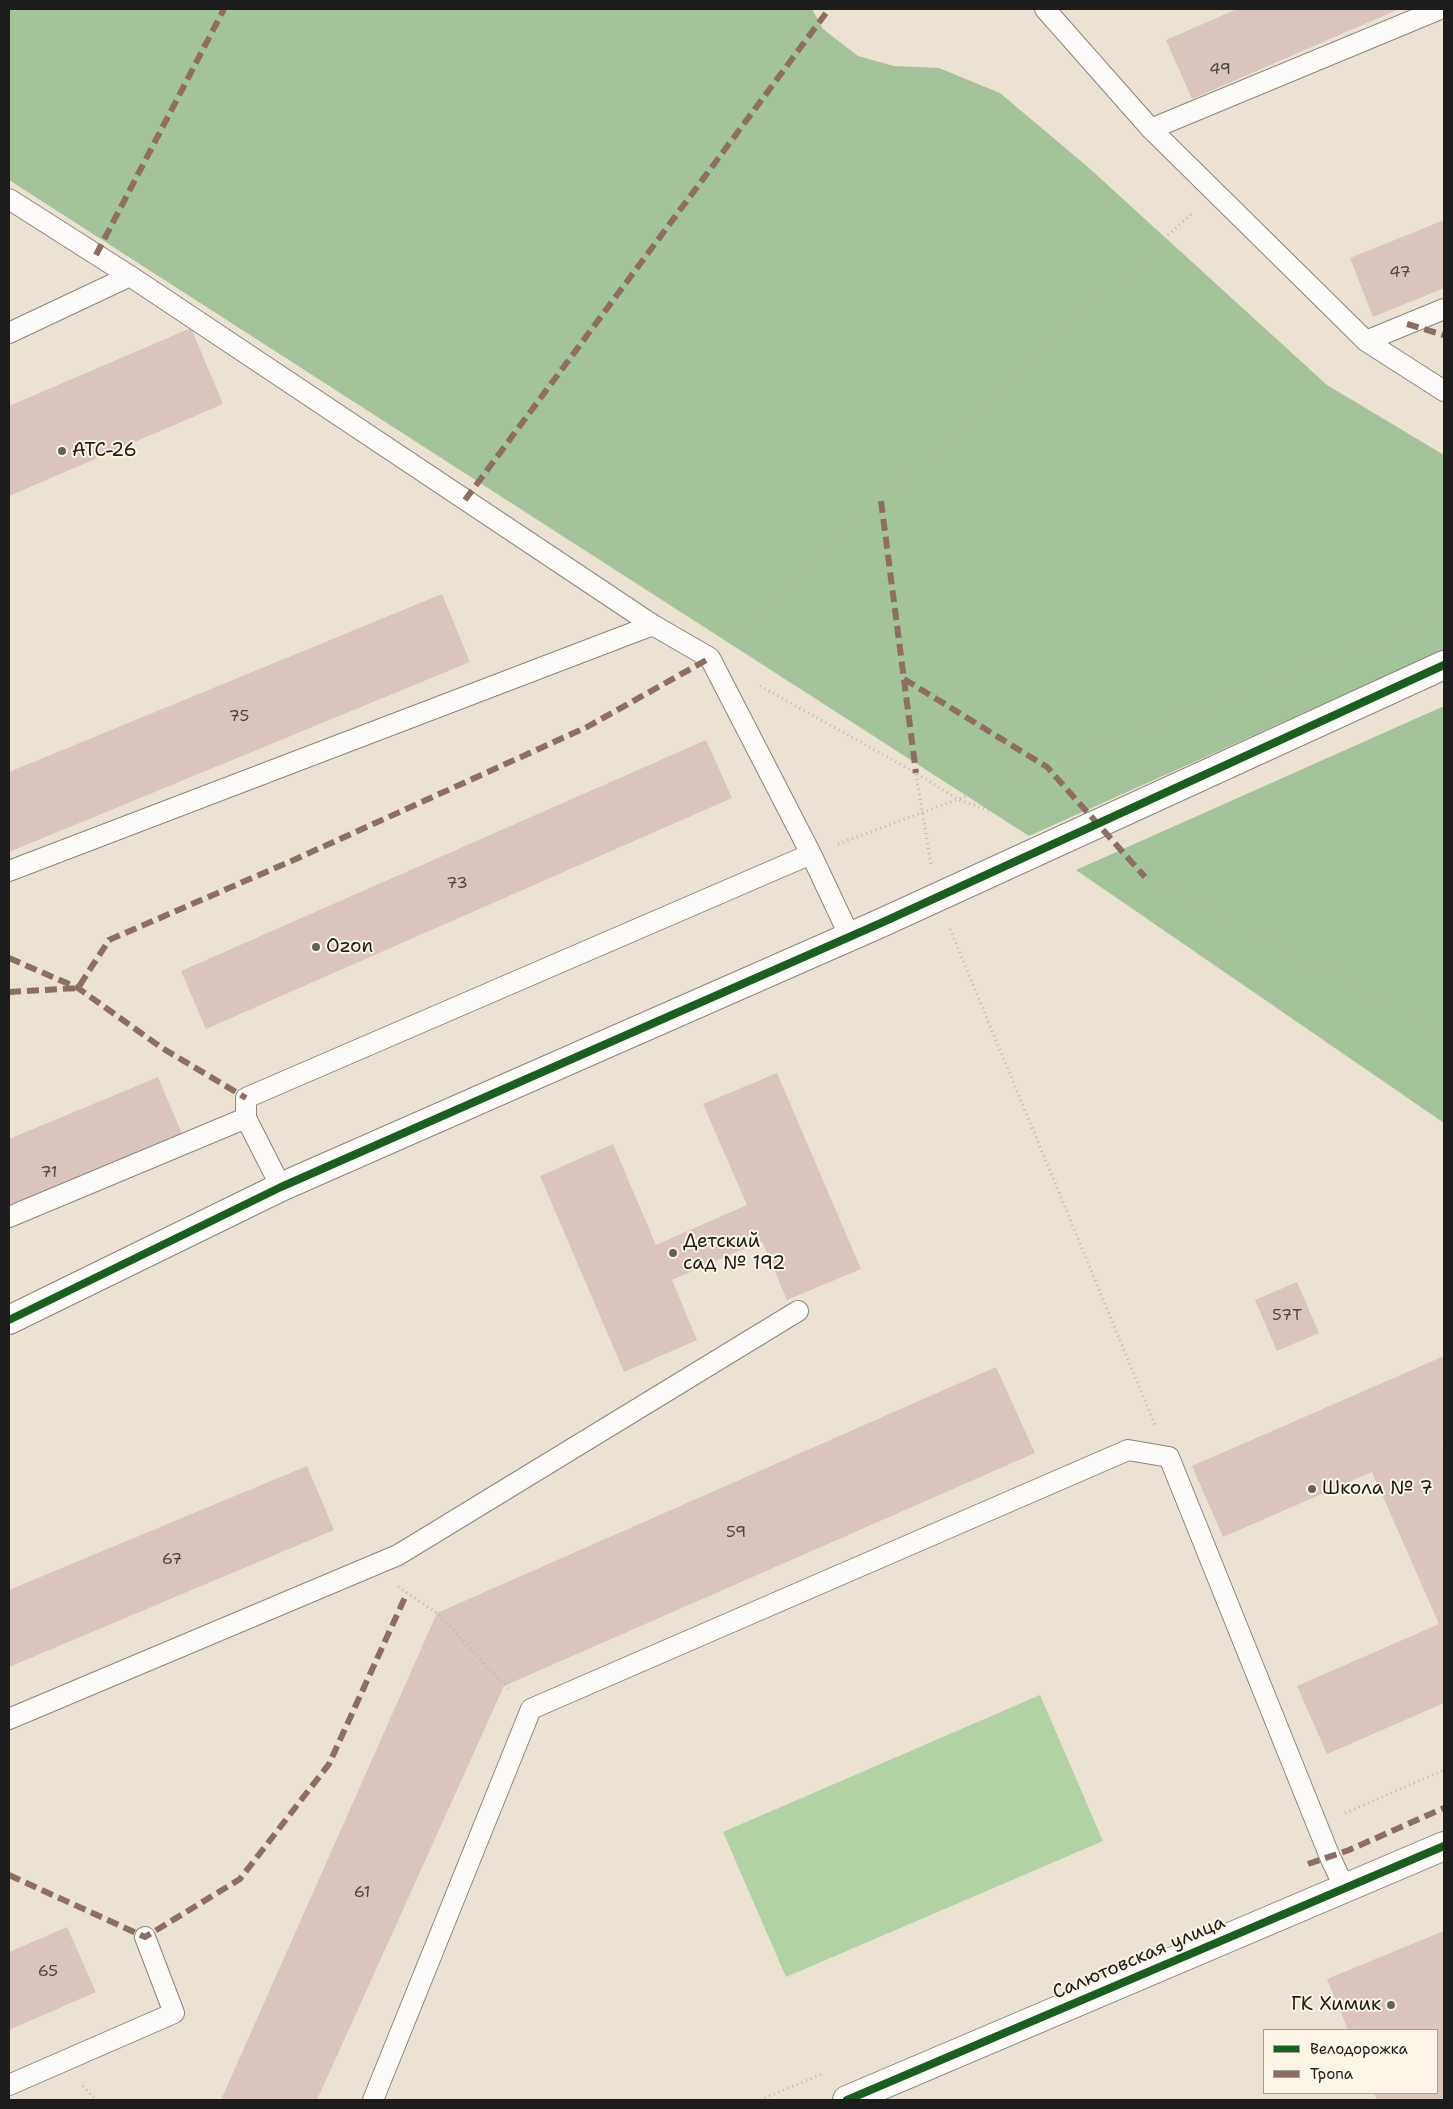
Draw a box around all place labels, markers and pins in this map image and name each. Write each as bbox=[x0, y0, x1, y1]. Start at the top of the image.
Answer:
place label: АТС-26 bbox=[72, 440, 137, 462]
marker: АТС-26 bbox=[56, 445, 68, 457]
place label: Ozon bbox=[326, 936, 373, 958]
marker: Ozon bbox=[310, 941, 322, 953]
place label: Детский сад № 192 bbox=[683, 1231, 785, 1275]
marker: Детский сад № 192 bbox=[667, 1247, 679, 1259]
place label: Школа № 7 bbox=[1322, 1478, 1433, 1500]
marker: Школа № 7 bbox=[1306, 1483, 1318, 1495]
place label: ГК Химик bbox=[1291, 1994, 1381, 2016]
marker: ГК Химик bbox=[1385, 1999, 1397, 2011]

